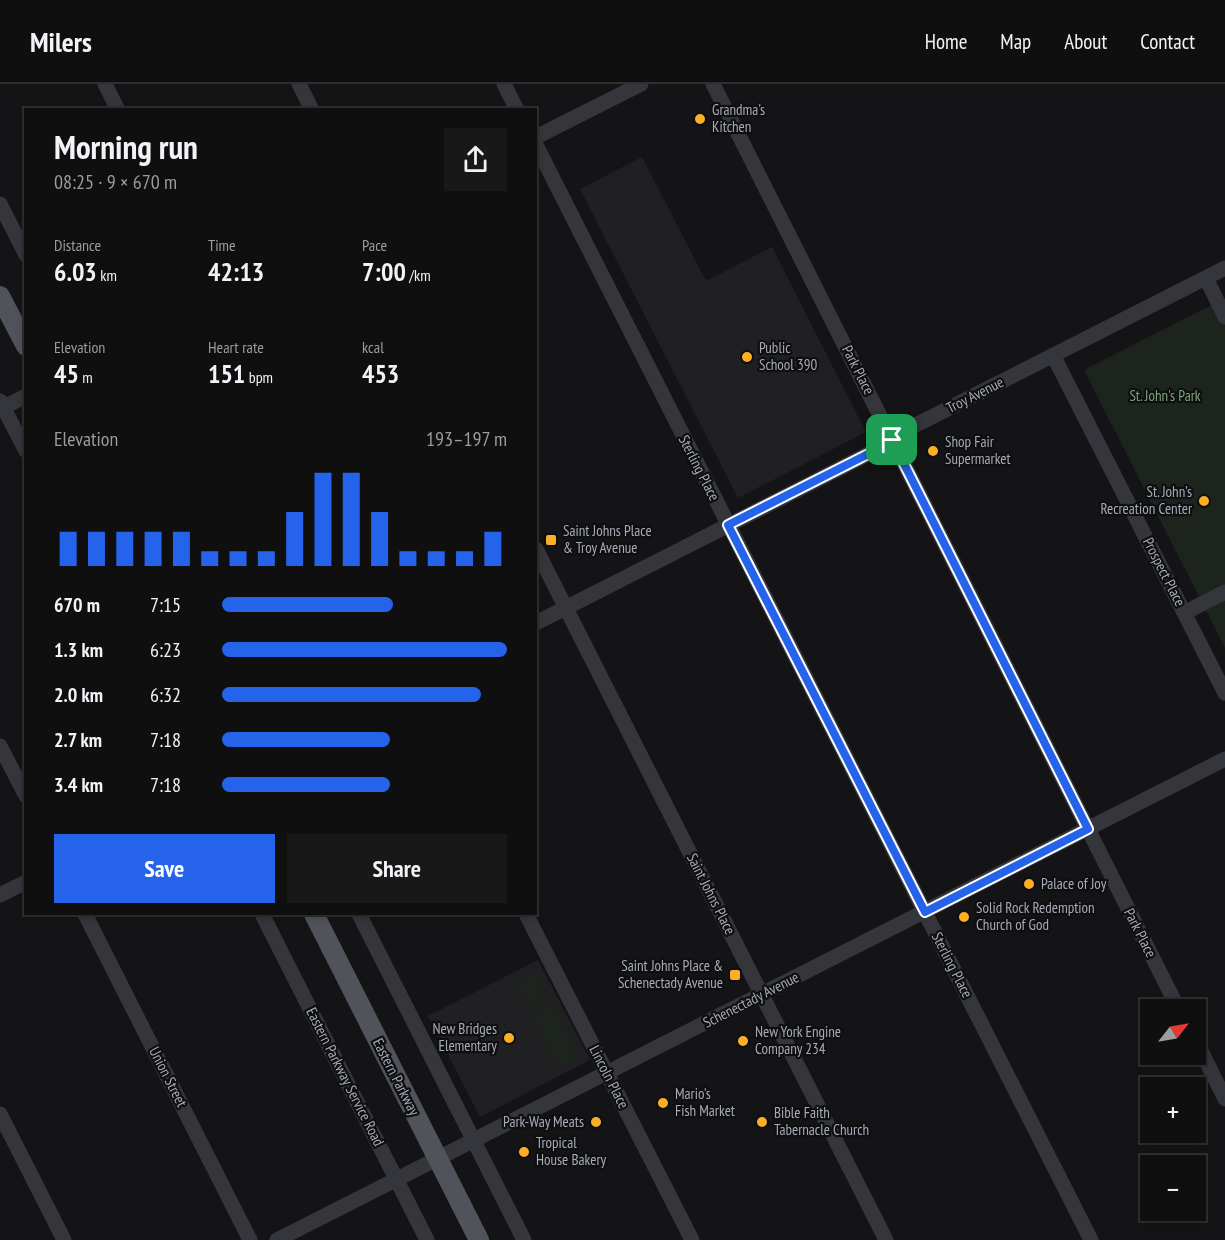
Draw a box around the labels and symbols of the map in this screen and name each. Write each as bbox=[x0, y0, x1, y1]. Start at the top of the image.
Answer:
place label: Grandma's Kitchen bbox=[712, 100, 765, 136]
marker: Grandma's Kitchen bbox=[693, 112, 707, 126]
place label: Public School 390 bbox=[759, 338, 817, 374]
street label: Park Place bbox=[838, 342, 879, 398]
marker: Public School 390 bbox=[740, 350, 754, 364]
street label: Troy Avenue bbox=[943, 372, 1007, 417]
park label: St. John's Park bbox=[1129, 386, 1201, 405]
pin bbox=[866, 414, 917, 465]
street label: Sterling Place bbox=[675, 432, 724, 504]
place label: Shop Fair Supermarket bbox=[945, 432, 1011, 468]
marker: Shop Fair Supermarket bbox=[926, 444, 940, 458]
place label: St. John’s Recreation Center bbox=[1100, 482, 1193, 518]
marker: St. John’s Recreation Center bbox=[1197, 494, 1211, 508]
place label: Saint Johns Place & Troy Avenue bbox=[563, 521, 652, 557]
marker: Saint Johns Place & Troy Avenue bbox=[544, 533, 558, 547]
street label: Prospect Place bbox=[1139, 534, 1190, 609]
street label: Saint Johns Place bbox=[683, 850, 740, 938]
place label: Palace of Joy bbox=[1041, 874, 1107, 893]
marker: Palace of Joy bbox=[1022, 877, 1036, 891]
place label: Solid Rock Redemption Church of God bbox=[976, 898, 1095, 934]
street label: Park Place bbox=[1120, 905, 1161, 961]
marker: Solid Rock Redemption Church of God bbox=[957, 910, 971, 924]
street label: Sterling Place bbox=[928, 929, 977, 1001]
place label: Saint Johns Place & Schenectady Avenue bbox=[618, 956, 723, 992]
street label: Schenectady Avenue bbox=[700, 967, 802, 1032]
marker: Saint Johns Place & Schenectady Avenue bbox=[728, 968, 742, 982]
north arrow bbox=[1140, 999, 1206, 1065]
street label: Eastern Parkway Service Road bbox=[302, 1004, 389, 1149]
place label: New Bridges Elementary bbox=[432, 1019, 497, 1055]
place label: New York Engine Company 234 bbox=[755, 1022, 841, 1058]
marker: New Bridges Elementary bbox=[502, 1031, 516, 1045]
marker: New York Engine Company 234 bbox=[736, 1034, 750, 1048]
street label: Eastern Parkway bbox=[369, 1035, 424, 1119]
street label: Lincoln Place bbox=[585, 1042, 633, 1112]
street label: Union Street bbox=[145, 1044, 192, 1110]
place label: Mario's Fish Market bbox=[675, 1084, 735, 1120]
marker: Mario's Fish Market bbox=[656, 1096, 670, 1110]
place label: Bible Faith Tabernacle Church bbox=[774, 1103, 869, 1139]
place label: Park-Way Meats bbox=[503, 1112, 584, 1131]
marker: Park-Way Meats bbox=[589, 1115, 603, 1129]
marker: Bible Faith Tabernacle Church bbox=[755, 1115, 769, 1129]
place label: Tropical House Bakery bbox=[536, 1133, 607, 1169]
marker: Tropical House Bakery bbox=[517, 1145, 531, 1159]

